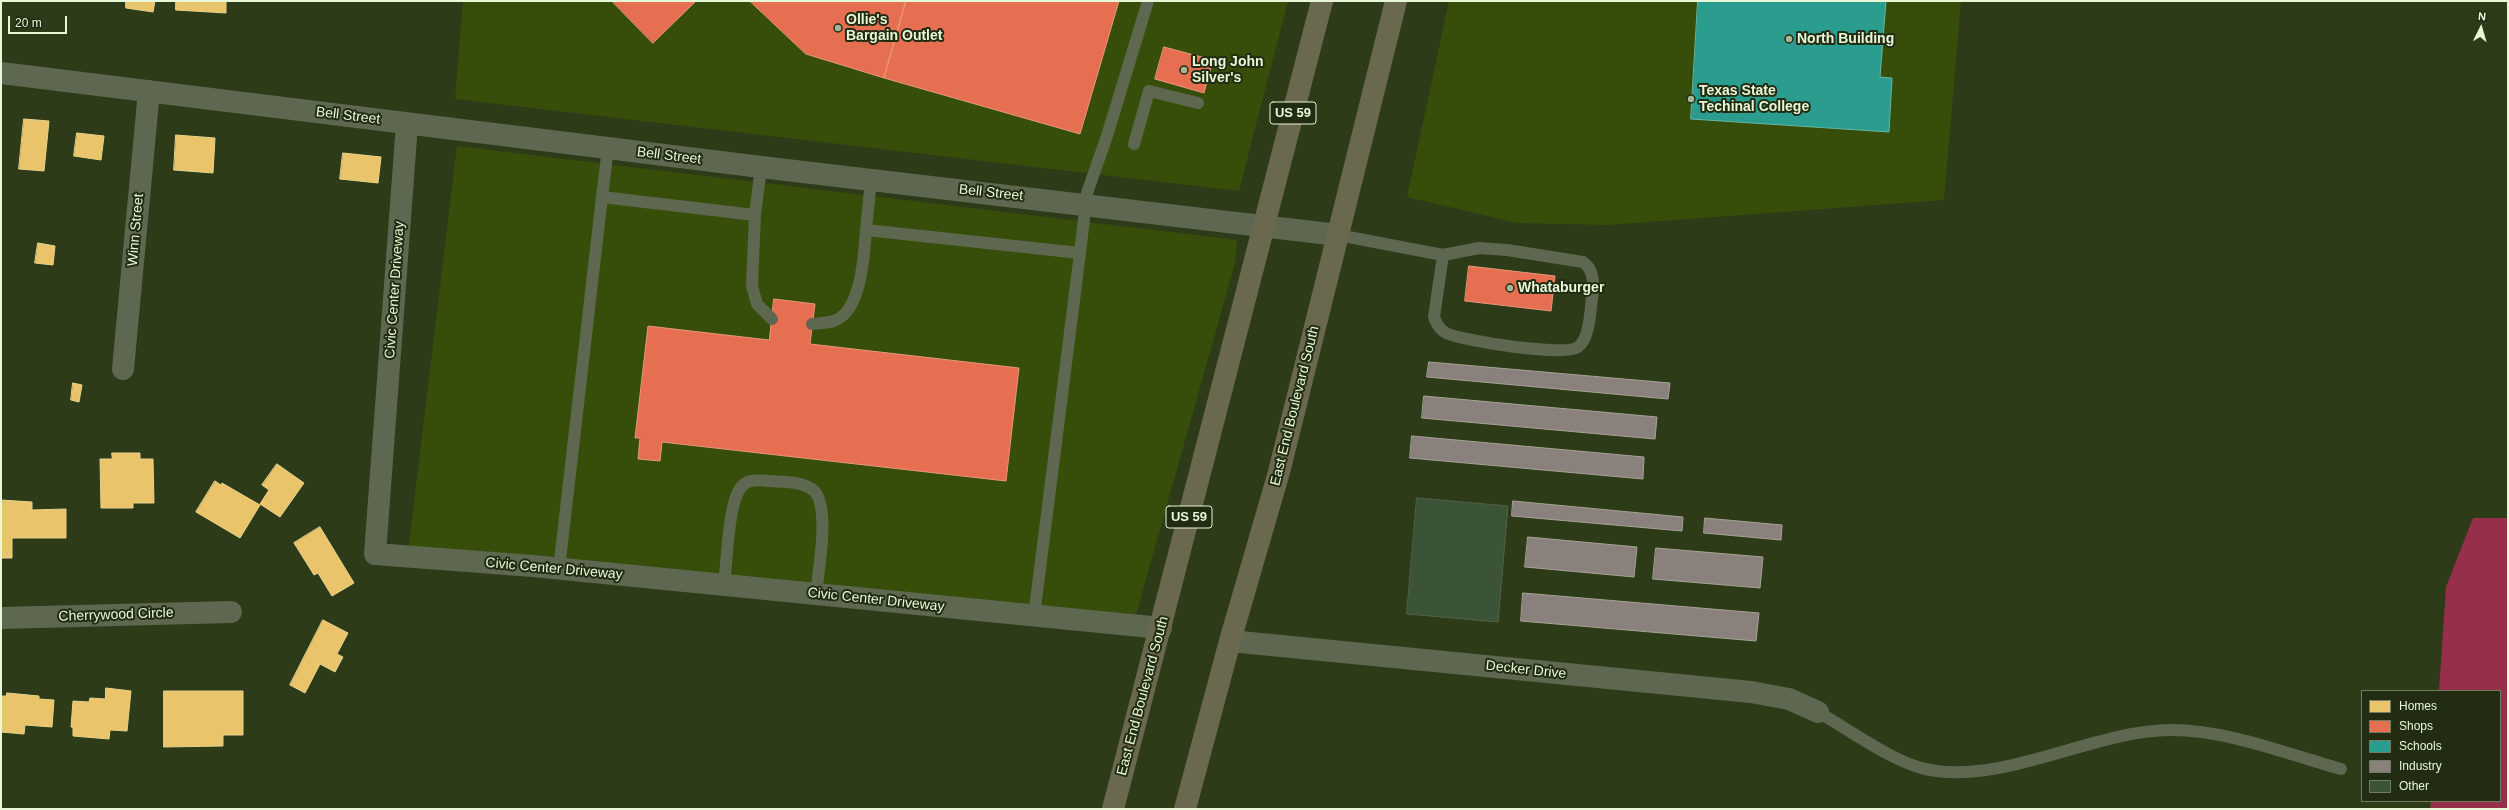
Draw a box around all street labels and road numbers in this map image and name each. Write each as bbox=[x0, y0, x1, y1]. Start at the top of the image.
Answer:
road number: US 59 bbox=[1270, 102, 1316, 124]
street label: Bell Street bbox=[315, 104, 381, 128]
street label: Bell Street bbox=[636, 144, 702, 168]
street label: Bell Street bbox=[958, 181, 1024, 205]
street label: Winn Street bbox=[124, 193, 148, 267]
street label: Civic Center Driveway bbox=[382, 221, 408, 359]
street label: East End Boulevard South bbox=[1267, 324, 1323, 488]
road number: US 59 bbox=[1166, 506, 1212, 528]
street label: Civic Center Driveway bbox=[485, 555, 623, 583]
street label: Civic Center Driveway bbox=[807, 584, 945, 616]
street label: Cherrywood Circle bbox=[58, 605, 174, 625]
street label: East End Boulevard South bbox=[1114, 615, 1172, 777]
street label: Decker Drive bbox=[1485, 657, 1567, 683]

